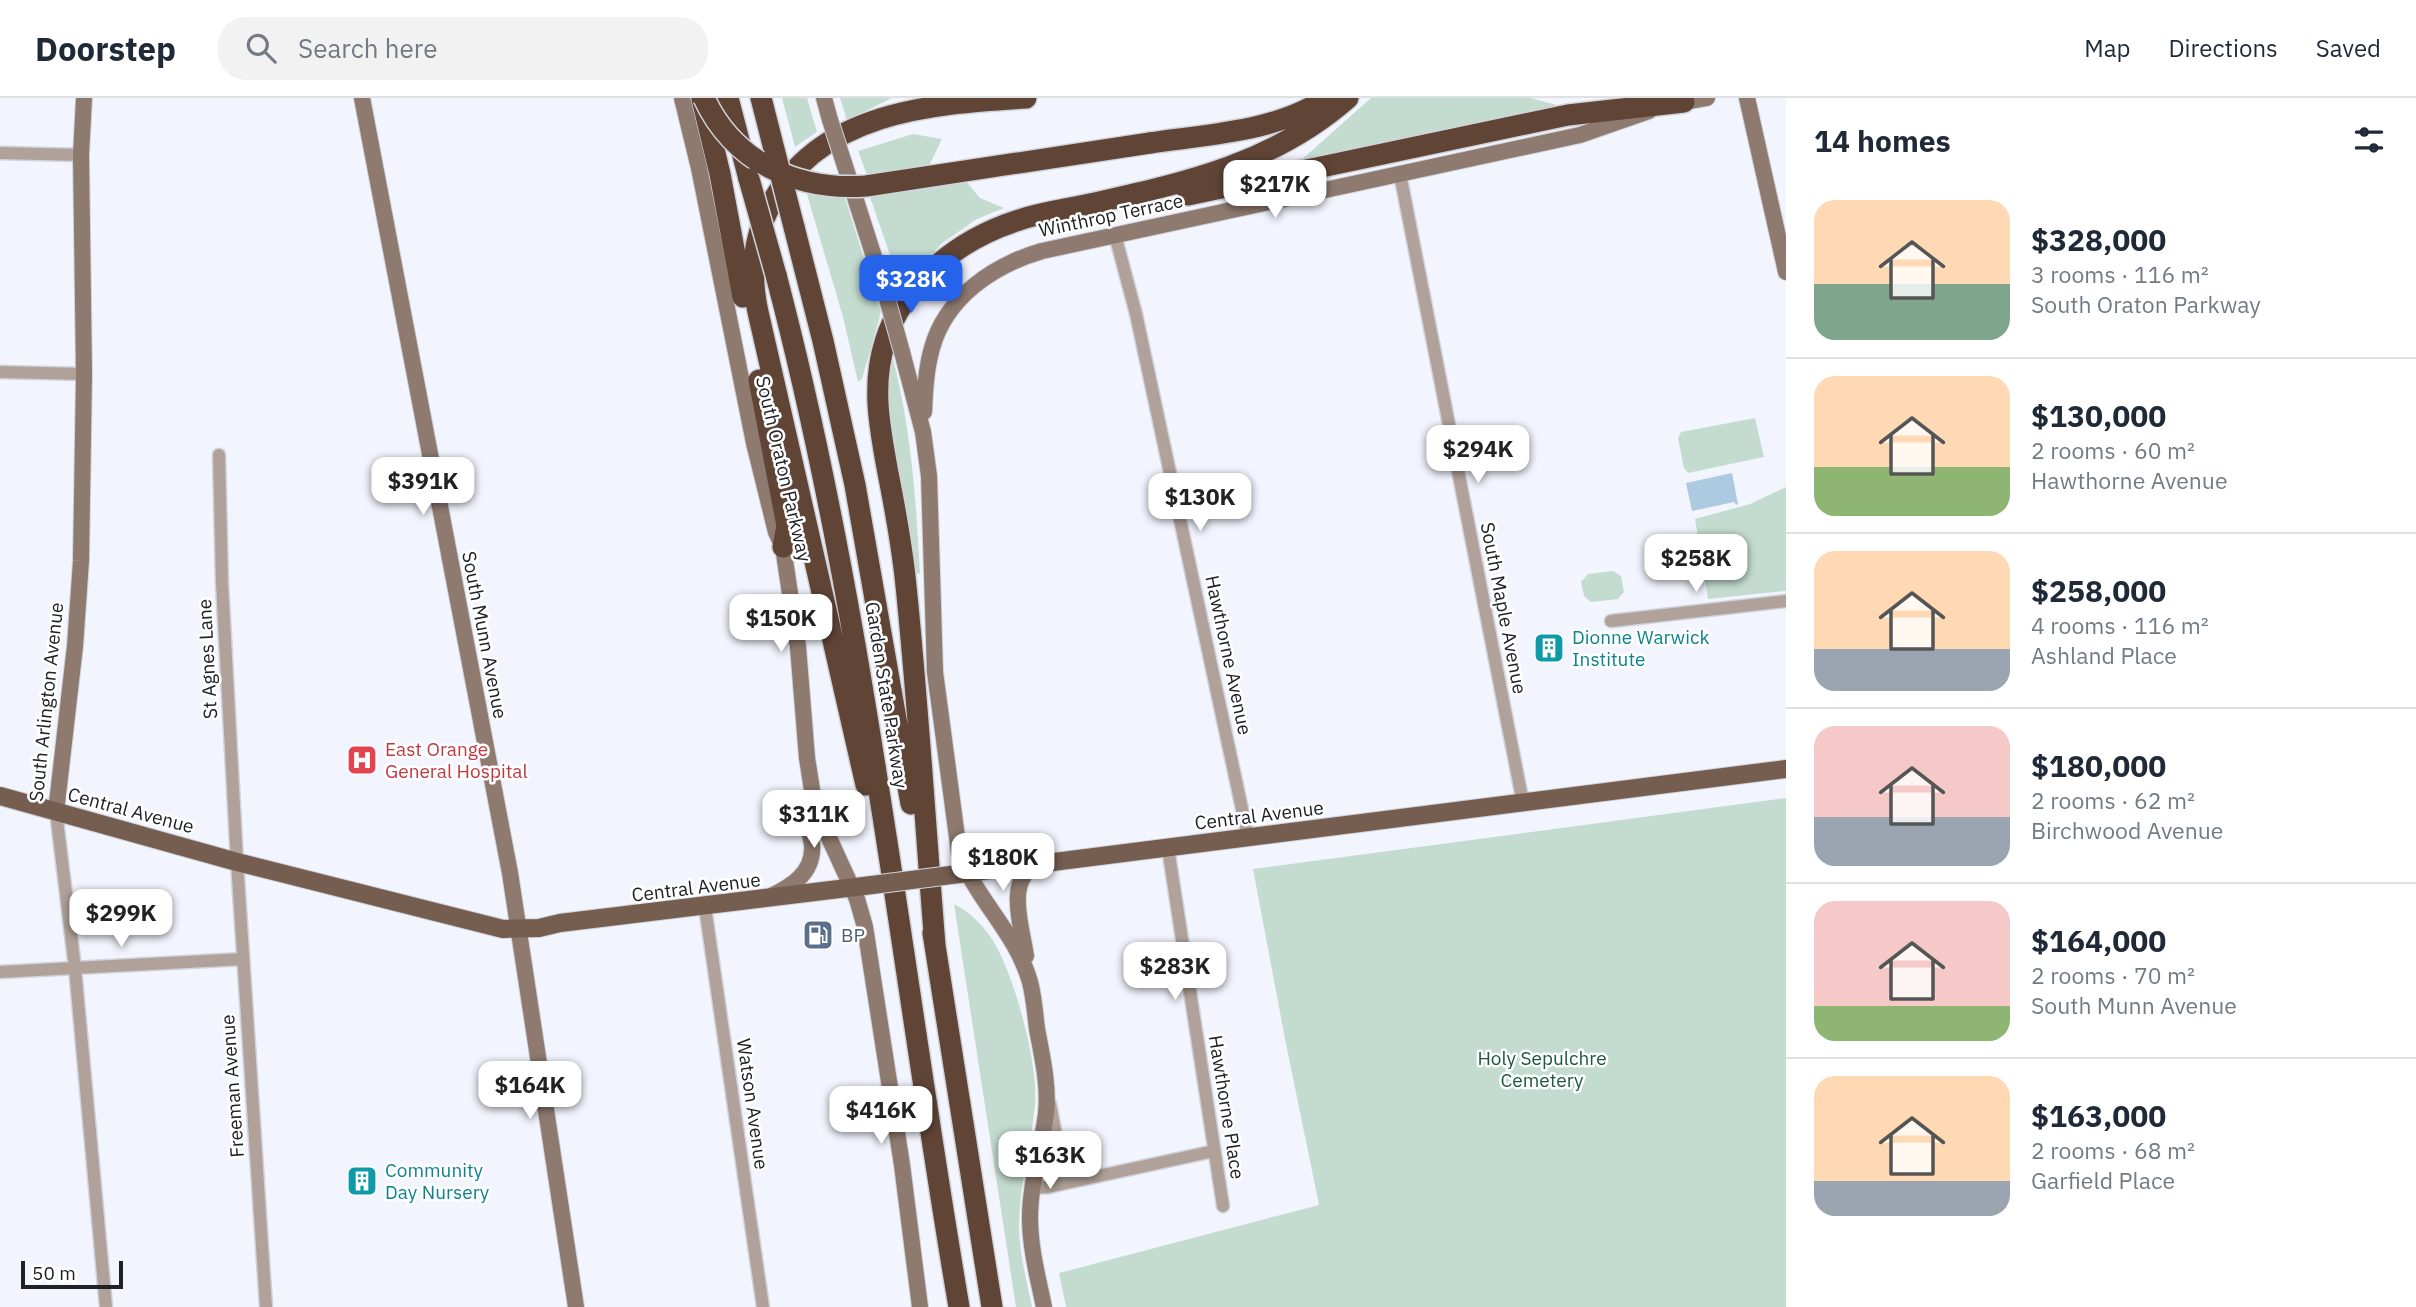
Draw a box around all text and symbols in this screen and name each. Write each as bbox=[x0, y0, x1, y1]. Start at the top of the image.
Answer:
search box bbox=[218, 17, 708, 80]
text: Doorstep bbox=[35, 27, 176, 70]
icon: search bbox=[242, 29, 280, 67]
text: Search here bbox=[298, 31, 437, 65]
text: Map bbox=[2084, 32, 2130, 64]
text: Directions bbox=[2168, 32, 2278, 64]
text: Saved bbox=[2316, 32, 2381, 64]
text: 14 homes bbox=[1814, 121, 1951, 160]
icon: filters bbox=[2350, 121, 2388, 159]
pin: $217K bbox=[1226, 160, 1324, 220]
text: $217K bbox=[1239, 168, 1311, 198]
street label: Winthrop Terrace bbox=[1037, 188, 1185, 242]
text: $328,000 bbox=[2031, 220, 2166, 259]
icon: home bbox=[1870, 228, 1954, 312]
pin: $328K bbox=[862, 256, 960, 315]
text: 3 rooms · 116 m² bbox=[2031, 259, 2209, 289]
text: $328K bbox=[875, 263, 947, 293]
text: South Oraton Parkway bbox=[2031, 289, 2261, 319]
street label: South Oraton Parkway bbox=[751, 374, 817, 565]
text: $130,000 bbox=[2031, 396, 2166, 435]
icon: home bbox=[1870, 404, 1954, 488]
pin: $294K bbox=[1429, 426, 1527, 485]
text: $294K bbox=[1442, 433, 1514, 463]
text: 2 rooms · 60 m² bbox=[2031, 435, 2195, 465]
pin: $391K bbox=[374, 458, 472, 517]
text: $391K bbox=[387, 465, 459, 495]
text: Hawthorne Avenue bbox=[2031, 465, 2228, 495]
pin: $130K bbox=[1151, 474, 1249, 533]
text: $130K bbox=[1164, 481, 1236, 511]
street label: South Maple Avenue bbox=[1476, 520, 1532, 696]
pin: $258K bbox=[1647, 534, 1745, 594]
text: $258K bbox=[1660, 542, 1732, 572]
street label: South Munn Avenue bbox=[457, 549, 513, 721]
text: $258,000 bbox=[2031, 571, 2166, 610]
street label: Hawthorne Avenue bbox=[1200, 573, 1258, 737]
icon: home bbox=[1870, 579, 1954, 663]
pin: $150K bbox=[732, 594, 830, 654]
street label: St Agnes Lane bbox=[192, 598, 222, 720]
street label: Garden State Parkway bbox=[860, 600, 914, 791]
street label: South Arlington Avenue bbox=[24, 601, 68, 803]
text: $150K bbox=[745, 602, 817, 632]
text: 4 rooms · 116 m² bbox=[2031, 610, 2209, 640]
place label: Dionne Warwick Institute bbox=[1572, 625, 1710, 671]
building icon: Dionne Warwick Institute bbox=[1532, 631, 1566, 665]
text: Ashland Place bbox=[2031, 640, 2177, 670]
place label: East Orange General Hospital bbox=[385, 737, 528, 783]
hospital icon: East Orange General Hospital bbox=[345, 743, 379, 777]
text: $180,000 bbox=[2031, 746, 2166, 785]
icon: home bbox=[1870, 754, 1954, 838]
street label: Central Avenue bbox=[65, 782, 197, 838]
text: 2 rooms · 62 m² bbox=[2031, 785, 2195, 815]
pin: $311K bbox=[765, 790, 863, 850]
street label: Central Avenue bbox=[1193, 795, 1325, 835]
text: $311K bbox=[778, 798, 850, 828]
text: Birchwood Avenue bbox=[2031, 815, 2224, 845]
pin: $180K bbox=[954, 834, 1052, 893]
text: $180K bbox=[967, 841, 1039, 871]
street label: Central Avenue bbox=[630, 867, 762, 907]
pin: $299K bbox=[72, 890, 170, 949]
text: $299K bbox=[85, 897, 157, 927]
fuel station icon: BP bbox=[801, 918, 835, 952]
text: $164,000 bbox=[2031, 921, 2166, 960]
place label: BP bbox=[841, 923, 865, 947]
icon: home bbox=[1870, 929, 1954, 1013]
pin: $283K bbox=[1126, 942, 1224, 1002]
text: $283K bbox=[1139, 950, 1211, 980]
text: 2 rooms · 70 m² bbox=[2031, 960, 2195, 990]
text: South Munn Avenue bbox=[2031, 990, 2237, 1020]
street label: Freeman Avenue bbox=[215, 1014, 249, 1158]
street label: Hawthorne Place bbox=[1204, 1033, 1250, 1181]
street label: Watson Avenue bbox=[732, 1037, 774, 1171]
park label: Holy Sepulchre Cemetery bbox=[1477, 1046, 1607, 1092]
pin: $164K bbox=[481, 1062, 579, 1121]
text: $164K bbox=[494, 1069, 566, 1099]
pin: $416K bbox=[832, 1086, 930, 1146]
text: $416K bbox=[845, 1094, 917, 1124]
text: $163,000 bbox=[2031, 1096, 2166, 1135]
icon: home bbox=[1870, 1104, 1954, 1188]
pin: $163K bbox=[1001, 1132, 1099, 1191]
text: 2 rooms · 68 m² bbox=[2031, 1135, 2195, 1165]
text: $163K bbox=[1014, 1139, 1086, 1169]
place label: Community Day Nursery bbox=[385, 1158, 490, 1204]
building icon: Community Day Nursery bbox=[345, 1164, 379, 1198]
text: Garfield Place bbox=[2031, 1165, 2175, 1195]
scale bar bbox=[21, 1258, 122, 1290]
text: 50 m bbox=[32, 1261, 76, 1285]

